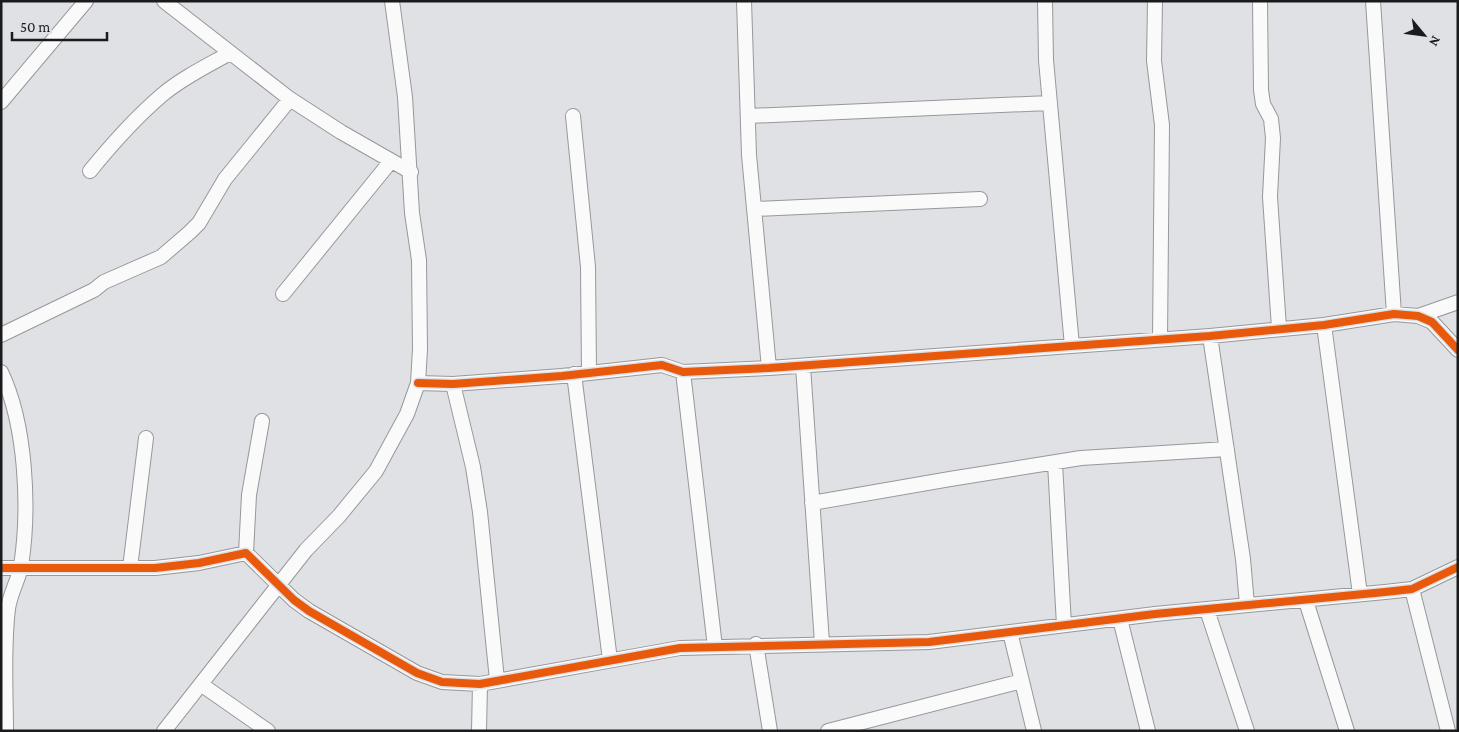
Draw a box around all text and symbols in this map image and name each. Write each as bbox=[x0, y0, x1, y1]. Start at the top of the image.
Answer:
scale bar bbox=[12, 10, 108, 42]
north arrow bbox=[1399, 10, 1449, 60]
text: 50 m bbox=[20, 19, 50, 35]
text: N bbox=[1426, 33, 1445, 50]

